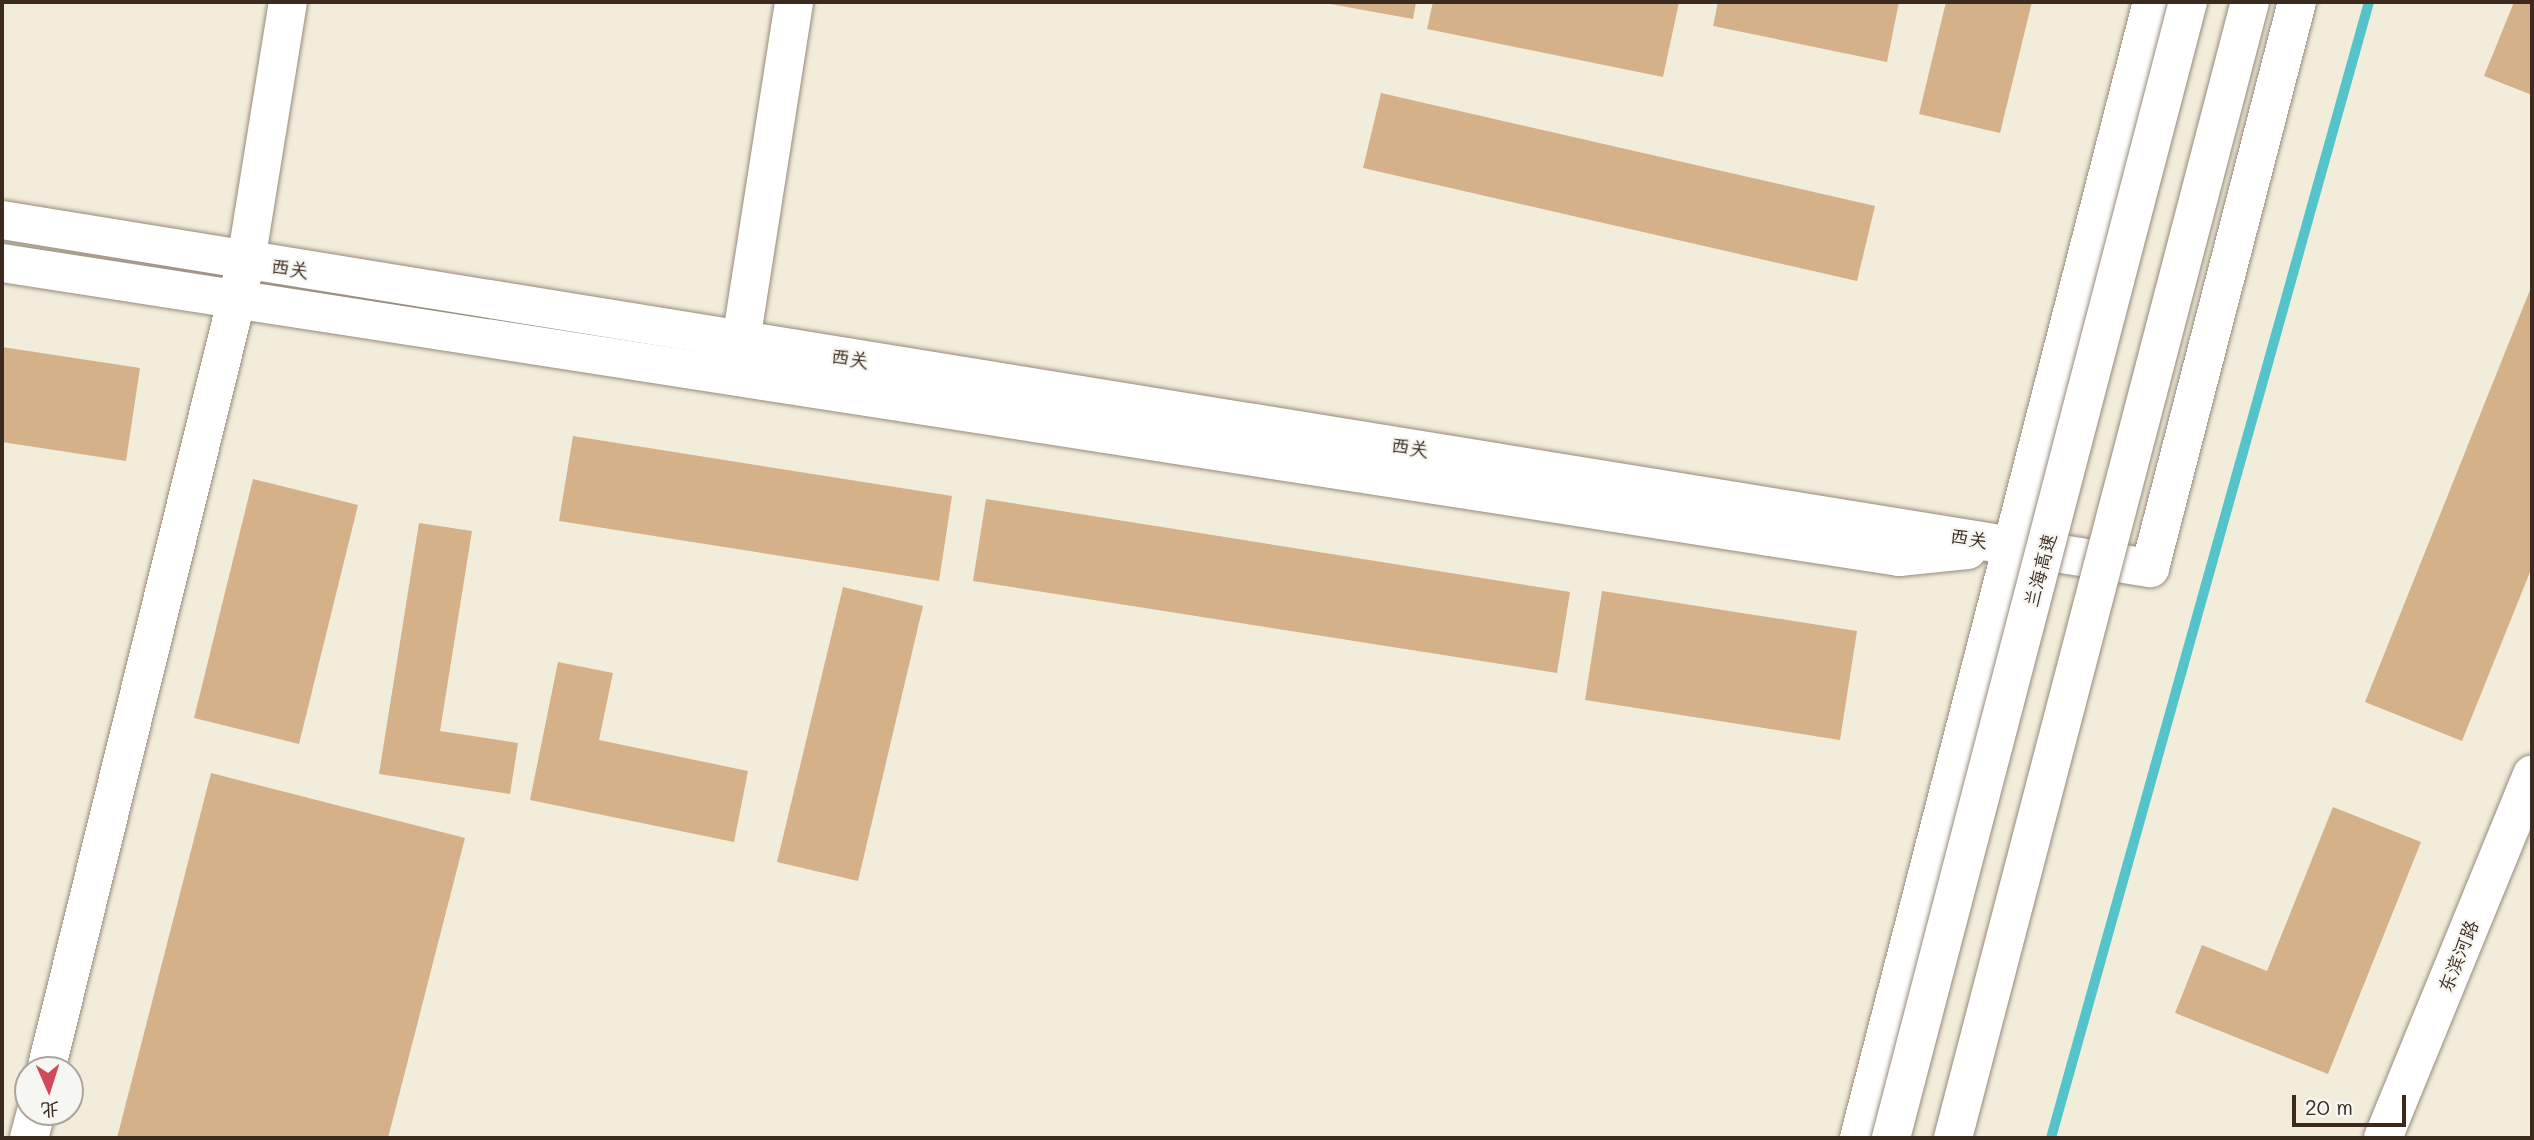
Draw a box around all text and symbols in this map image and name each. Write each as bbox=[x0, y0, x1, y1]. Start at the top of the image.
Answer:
street label: 西关 bbox=[269, 254, 311, 282]
street label: 西关 bbox=[829, 344, 871, 372]
street label: 西关 bbox=[1389, 433, 1431, 461]
street label: 西关 bbox=[1948, 523, 1990, 553]
street label: 兰海高速 bbox=[2019, 530, 2061, 610]
street label: 东滨河路 bbox=[2433, 916, 2483, 996]
north arrow bbox=[14, 1056, 84, 1126]
scale bar bbox=[2296, 1080, 2410, 1124]
text: 20 m bbox=[2305, 1093, 2353, 1120]
text: 北 bbox=[40, 1097, 60, 1123]

